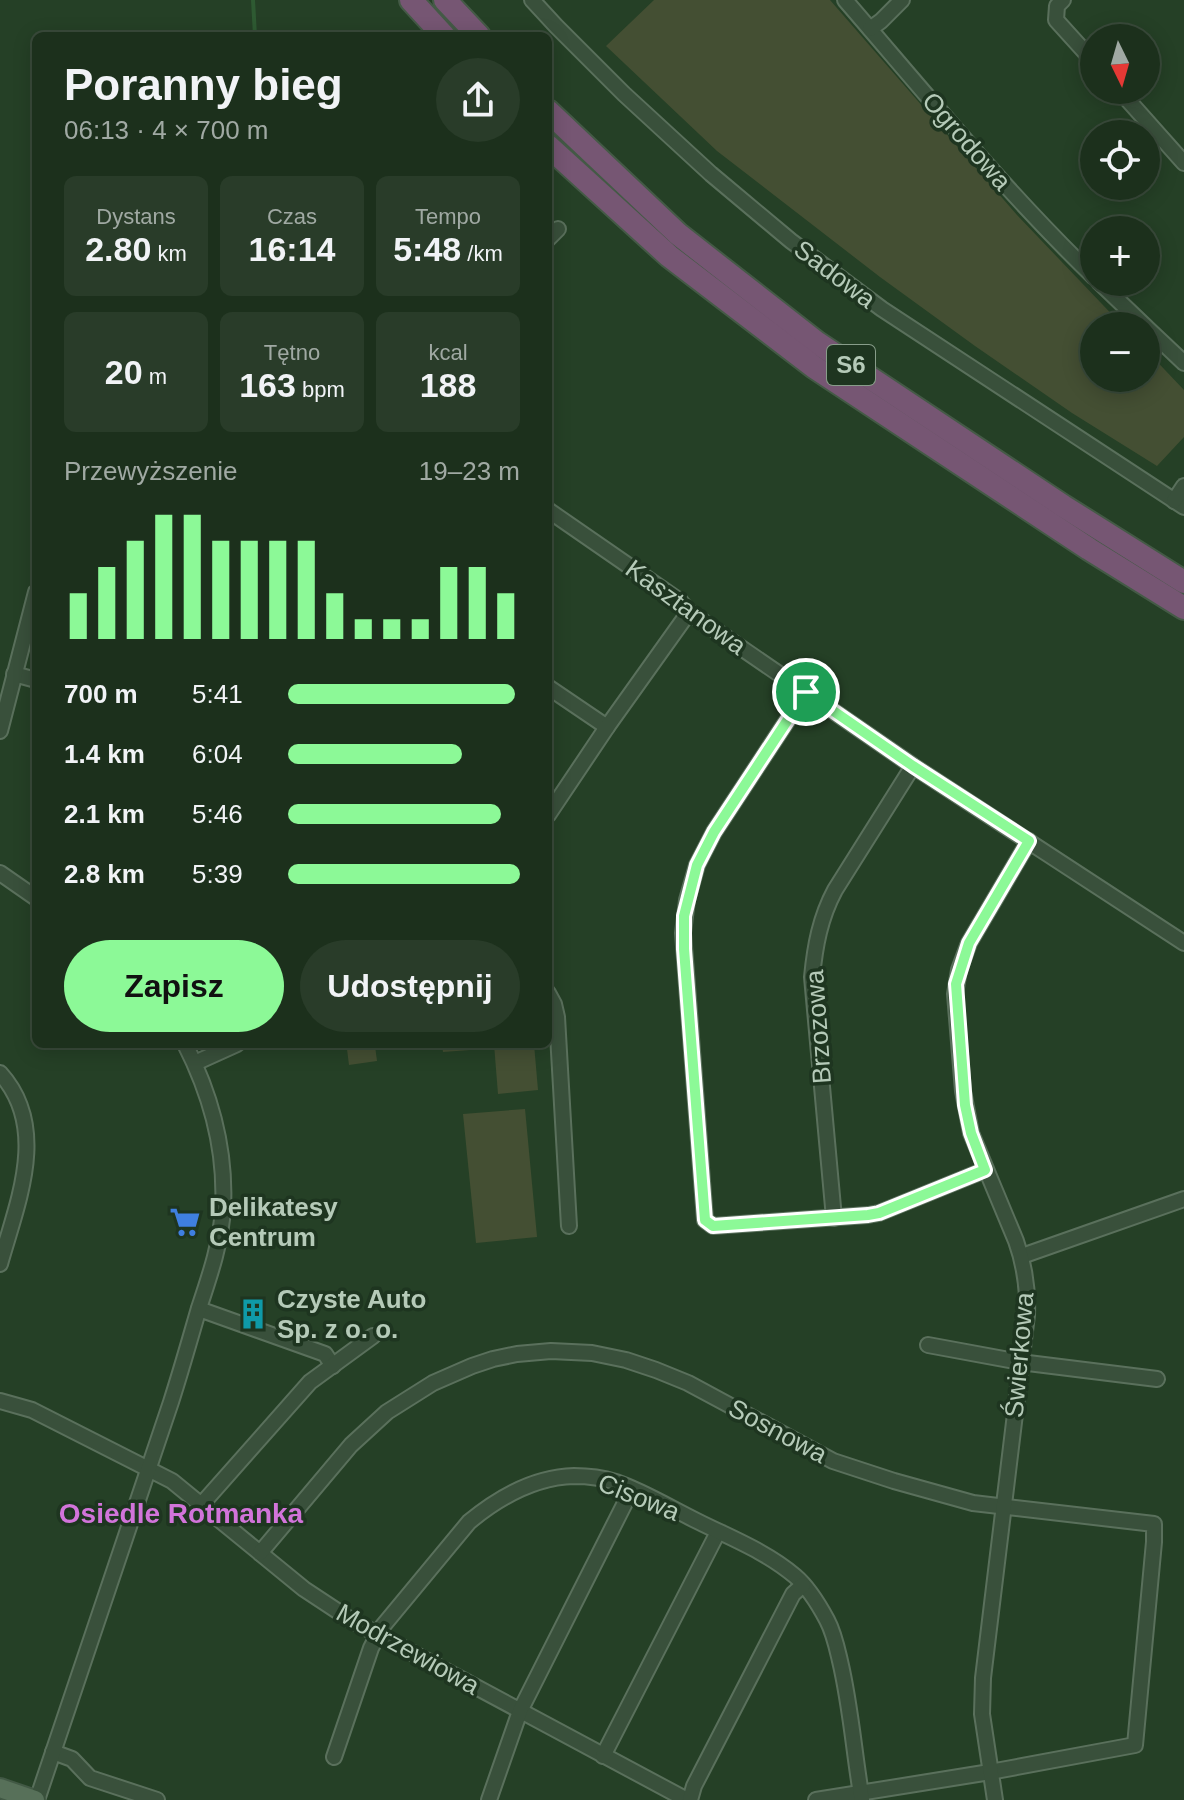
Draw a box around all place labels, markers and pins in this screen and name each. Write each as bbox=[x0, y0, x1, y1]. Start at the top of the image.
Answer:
pin bbox=[772, 658, 840, 726]
place label: Delikatesy Centrum bbox=[209, 1192, 338, 1252]
supermarket icon: Delikatesy Centrum bbox=[168, 1205, 202, 1239]
place label: Czyste Auto Sp. z o. o. bbox=[277, 1284, 426, 1344]
building icon: Czyste Auto Sp. z o. o. bbox=[236, 1297, 270, 1331]

